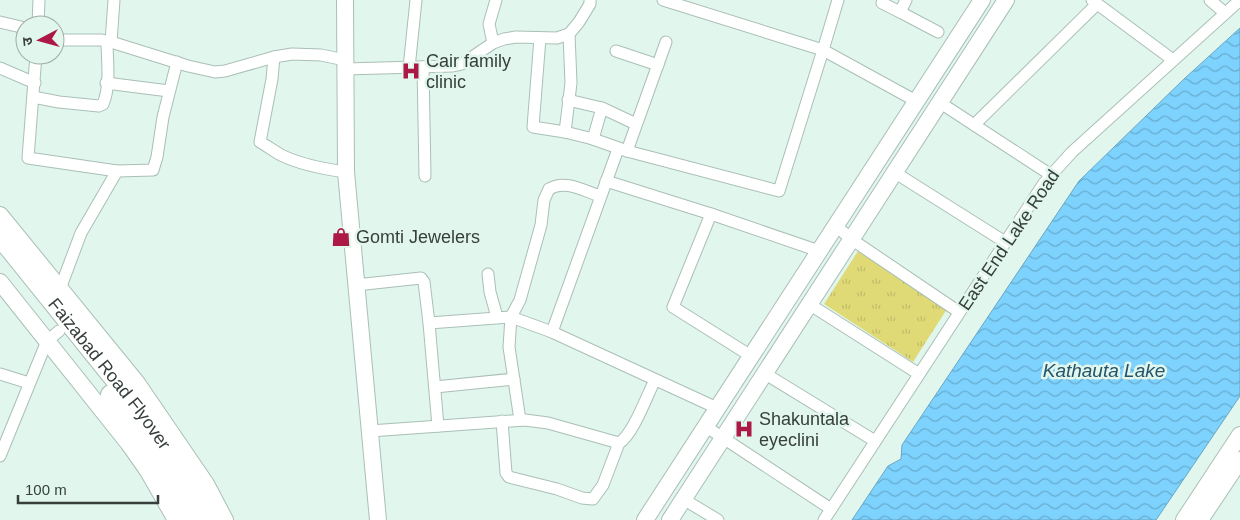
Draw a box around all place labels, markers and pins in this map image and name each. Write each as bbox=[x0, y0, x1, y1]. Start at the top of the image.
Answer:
place label: Cair family clinic bbox=[426, 51, 511, 92]
hospital icon: Cair family clinic bbox=[400, 60, 422, 82]
shop icon: Gomti Jewelers bbox=[330, 226, 352, 248]
place label: Gomti Jewelers bbox=[356, 227, 480, 247]
place label: Shakuntala eyeclini bbox=[759, 409, 850, 450]
hospital icon: Shakuntala eyeclini bbox=[733, 418, 755, 440]

